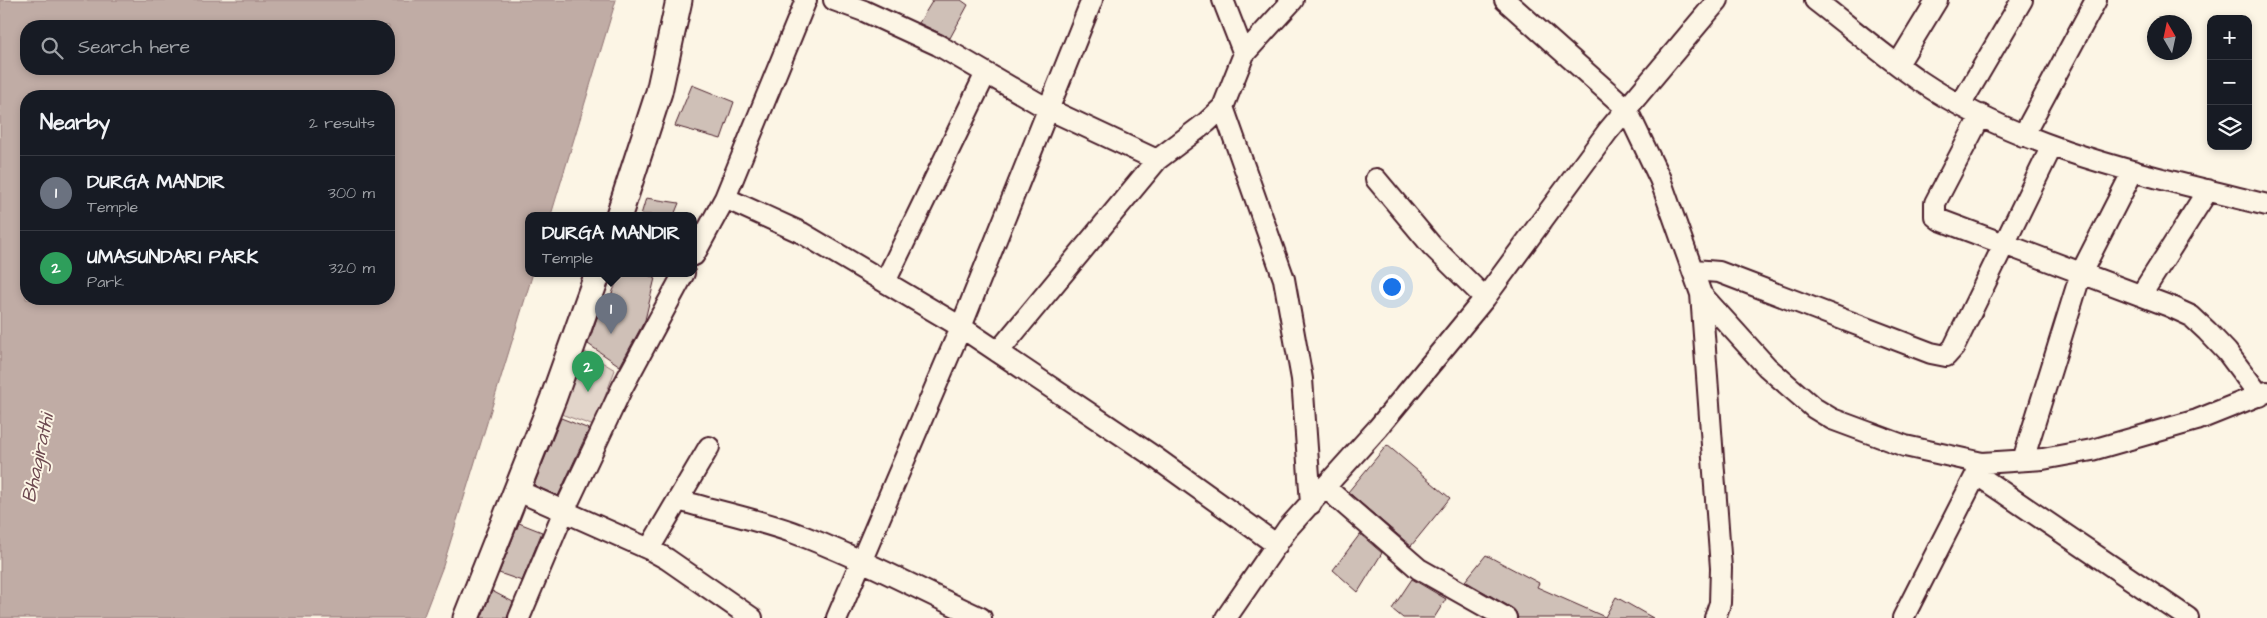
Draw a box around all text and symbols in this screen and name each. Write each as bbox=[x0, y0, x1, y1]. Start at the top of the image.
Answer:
north arrow bbox=[2147, 15, 2192, 60]
map controls bbox=[2207, 15, 2252, 150]
button: + bbox=[2207, 15, 2252, 60]
search box bbox=[20, 20, 395, 75]
icon: search bbox=[38, 34, 66, 62]
text: Search here bbox=[78, 34, 190, 61]
button: − bbox=[2207, 60, 2252, 105]
button: layers bbox=[2207, 105, 2252, 150]
text: Nearby bbox=[40, 108, 110, 137]
text: 2 results bbox=[309, 112, 375, 134]
text: DURGA MANDIR bbox=[87, 169, 225, 196]
text: 1 bbox=[55, 182, 57, 204]
text: 300 m bbox=[328, 182, 375, 204]
text: Temple bbox=[87, 196, 138, 218]
popup bbox=[525, 212, 697, 277]
text: DURGA MANDIR bbox=[542, 220, 680, 247]
text: UMASUNDARI PARK bbox=[87, 244, 258, 271]
text: Temple bbox=[542, 247, 593, 269]
text: 2 bbox=[51, 257, 61, 279]
text: 320 m bbox=[329, 257, 375, 279]
text: Park bbox=[87, 271, 124, 293]
your location bbox=[1379, 274, 1405, 300]
pin: 1 bbox=[595, 293, 627, 334]
pin: 2 bbox=[572, 351, 604, 392]
water label: Bhagirathi bbox=[15, 408, 63, 505]

